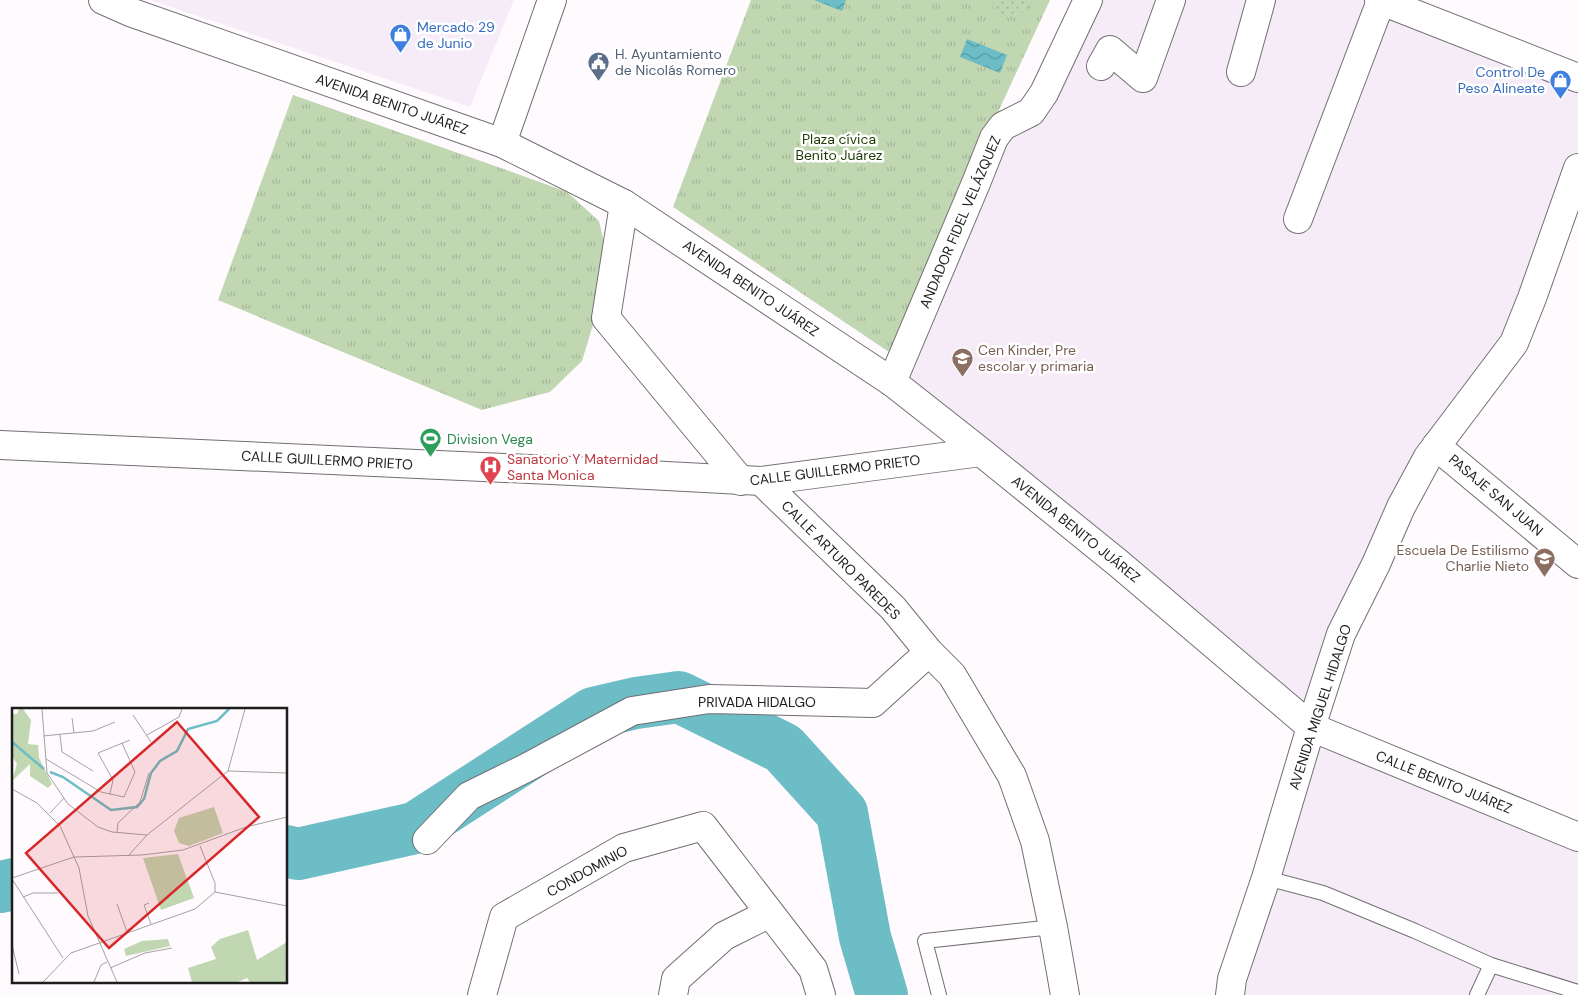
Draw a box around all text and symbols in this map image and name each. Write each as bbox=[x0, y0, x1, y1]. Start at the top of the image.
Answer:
place label: Mercado 29 de Junio bbox=[417, 18, 495, 52]
shop icon: Mercado 29 de Junio bbox=[389, 23, 413, 54]
place label: H. Ayuntamiento de Nicolás Romero bbox=[615, 45, 736, 79]
public building icon: H. Ayuntamiento de Nicolás Romero bbox=[587, 50, 611, 81]
place label: Control De Peso Alineate bbox=[1458, 63, 1545, 97]
shop icon: Control De Peso Alineate bbox=[1549, 68, 1573, 99]
street label: AVENIDA BENITO JUÁREZ bbox=[313, 69, 471, 139]
park label: Plaza cívica Benito Juárez bbox=[795, 130, 883, 164]
street label: ANDADOR FIDEL VELÁZQUEZ bbox=[915, 133, 1005, 311]
street label: AVENIDA BENITO JUÁREZ bbox=[680, 236, 822, 340]
place label: Cen Kinder, Pre escolar y primaria bbox=[978, 341, 1094, 375]
school or university icon: Cen Kinder, Pre escolar y primaria bbox=[950, 346, 974, 377]
sports icon: Division Vega bbox=[419, 427, 443, 458]
place label: Division Vega bbox=[447, 430, 533, 448]
street label: CALLE GUILLERMO PRIETO bbox=[241, 447, 413, 473]
place label: Sanatorio Y Maternidad Santa Monica bbox=[507, 450, 658, 484]
street label: PASAJE SAN JUAN bbox=[1445, 450, 1547, 540]
street label: CALLE GUILLERMO PRIETO bbox=[749, 451, 921, 489]
hospital icon: Sanatorio Y Maternidad Santa Monica bbox=[479, 455, 503, 486]
street label: AVENIDA BENITO JUÁREZ bbox=[1008, 472, 1144, 586]
street label: CALLE ARTURO PAREDES bbox=[778, 497, 904, 623]
place label: Escuela De Estilismo Charlie Nieto bbox=[1397, 541, 1529, 575]
school or university icon: Escuela De Estilismo Charlie Nieto bbox=[1533, 546, 1557, 577]
street label: AVENIDA MIGUEL HIDALGO bbox=[1285, 622, 1355, 792]
street label: PRIVADA HIDALGO bbox=[698, 693, 816, 711]
inset map bbox=[12, 708, 288, 982]
street label: CALLE BENITO JUÁREZ bbox=[1373, 746, 1515, 818]
street label: CONDOMINIO bbox=[543, 841, 631, 901]

